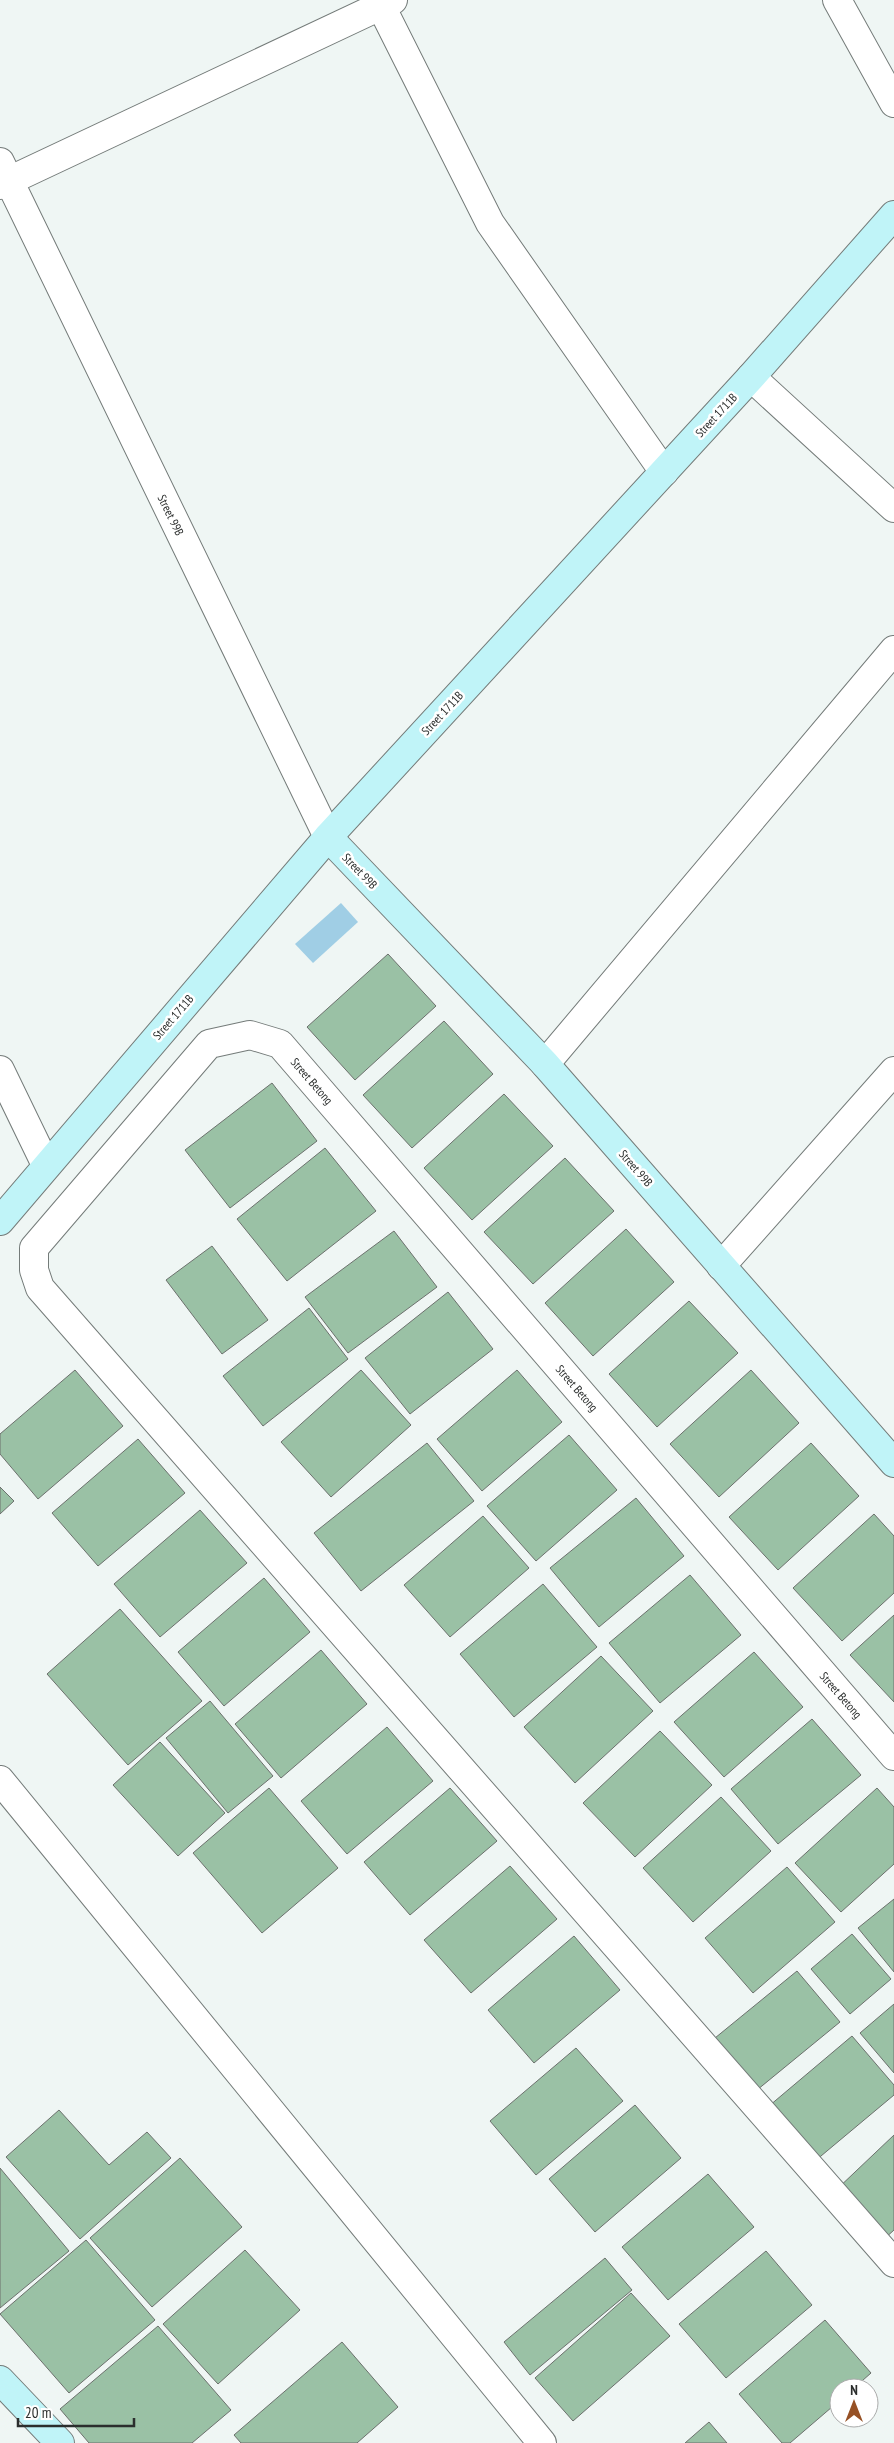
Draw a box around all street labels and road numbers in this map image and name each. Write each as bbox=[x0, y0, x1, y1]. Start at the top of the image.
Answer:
street label: Street 1711B bbox=[692, 390, 740, 440]
street label: Street 99B bbox=[155, 492, 188, 538]
street label: Street 1711B bbox=[418, 688, 466, 738]
street label: Street 99B bbox=[339, 850, 381, 892]
street label: Street 1711B bbox=[149, 991, 197, 1043]
street label: Street Betong bbox=[288, 1055, 336, 1107]
street label: Street 99B bbox=[616, 1147, 656, 1190]
street label: Street Betong bbox=[553, 1362, 601, 1414]
street label: Street Betong bbox=[817, 1669, 865, 1721]

